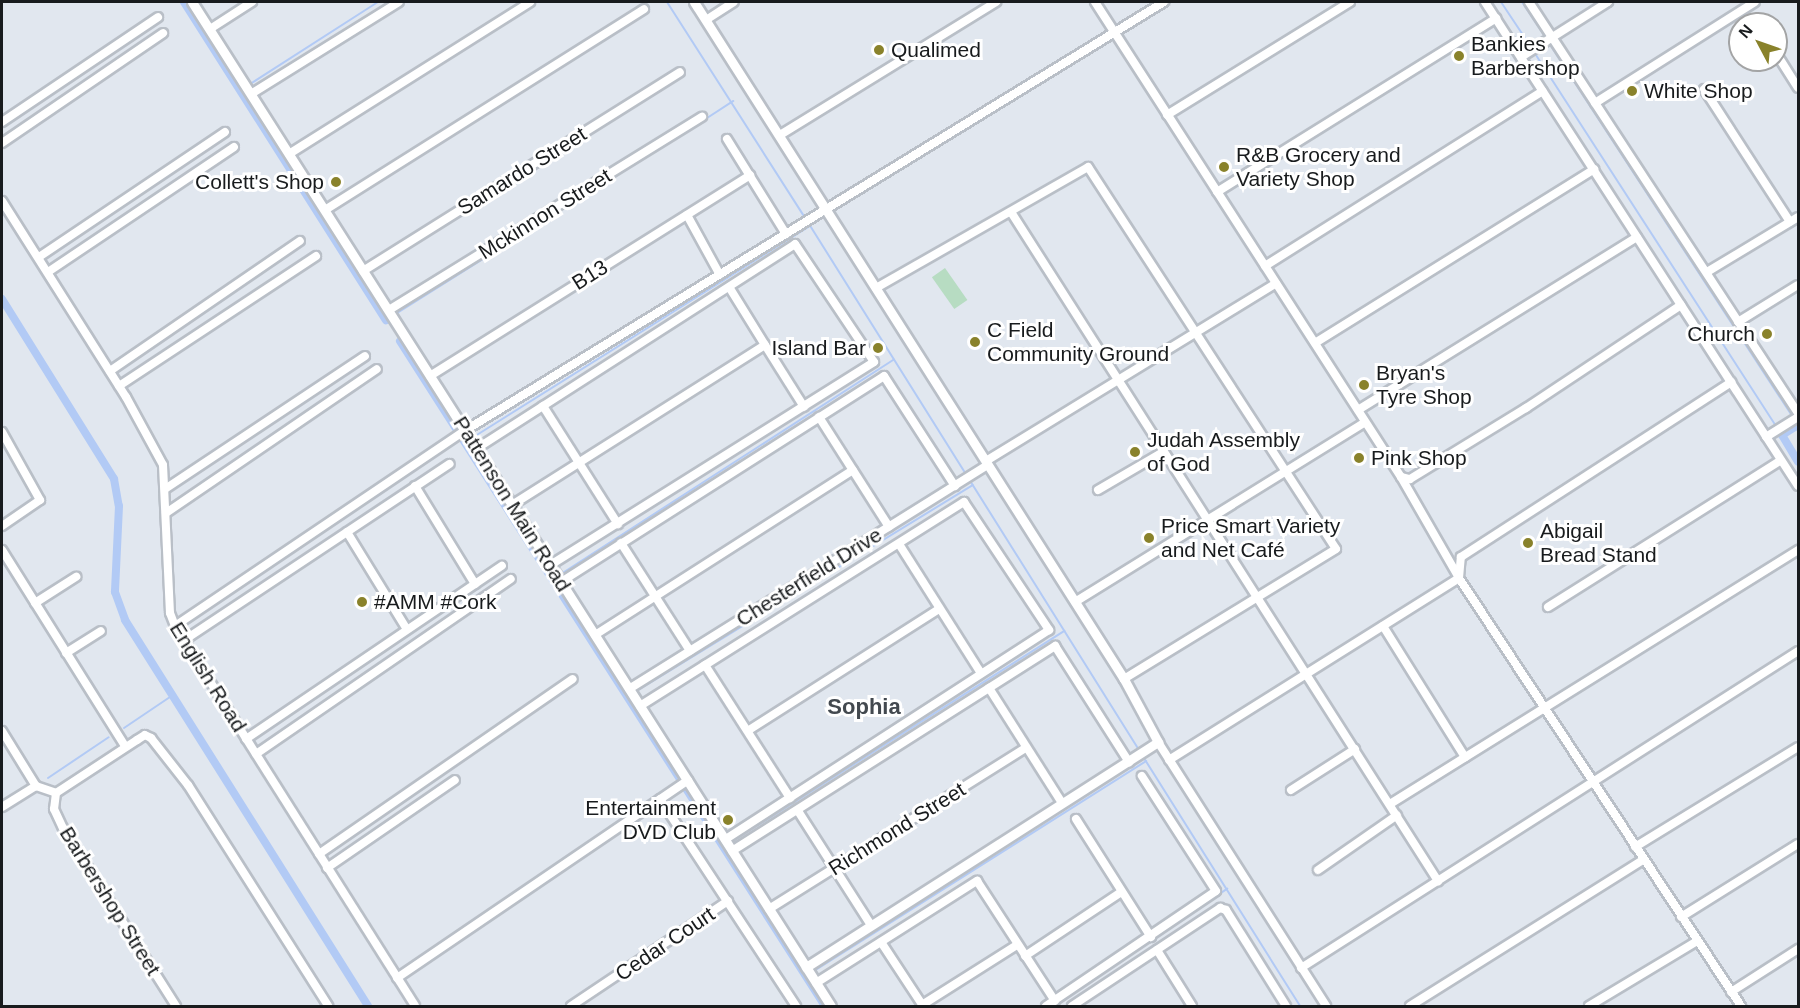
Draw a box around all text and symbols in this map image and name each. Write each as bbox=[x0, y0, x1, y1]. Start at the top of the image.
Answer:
north arrow bbox=[1728, 12, 1788, 72]
text: N bbox=[1735, 21, 1756, 41]
place label: Bankies Barbershop bbox=[1471, 31, 1580, 81]
place label: Qualimed bbox=[891, 37, 981, 63]
marker: Qualimed bbox=[872, 43, 886, 57]
marker: Bankies Barbershop bbox=[1452, 49, 1466, 63]
place label: White Shop bbox=[1644, 78, 1753, 104]
marker: White Shop bbox=[1625, 84, 1639, 98]
street label: Samardo Street bbox=[453, 121, 591, 221]
place label: R&B Grocery and Variety Shop bbox=[1236, 142, 1401, 192]
marker: R&B Grocery and Variety Shop bbox=[1217, 160, 1231, 174]
street label: Mckinnon Street bbox=[474, 163, 616, 265]
place label: Collett's Shop bbox=[195, 169, 324, 195]
marker: Collett's Shop bbox=[329, 175, 343, 189]
street label: B13 bbox=[567, 254, 613, 296]
place label: C Field Community Ground bbox=[987, 317, 1169, 367]
place label: Church bbox=[1687, 321, 1755, 347]
marker: Church bbox=[1760, 327, 1774, 341]
place label: Island Bar bbox=[771, 335, 866, 361]
marker: C Field Community Ground bbox=[968, 335, 982, 349]
marker: Island Bar bbox=[871, 341, 885, 355]
place label: Bryan's Tyre Shop bbox=[1376, 360, 1472, 410]
marker: Bryan's Tyre Shop bbox=[1357, 378, 1371, 392]
street label: Pattenson Main Road bbox=[448, 412, 576, 596]
place label: Judah Assembly of God bbox=[1147, 427, 1301, 477]
marker: Judah Assembly of God bbox=[1128, 445, 1142, 459]
place label: Pink Shop bbox=[1371, 445, 1467, 471]
marker: Pink Shop bbox=[1352, 451, 1366, 465]
place label: Price Smart Variety and Net Café bbox=[1161, 513, 1340, 563]
place label: Abigail Bread Stand bbox=[1540, 518, 1657, 568]
street label: Chesterfield Drive bbox=[732, 522, 886, 632]
marker: Price Smart Variety and Net Café bbox=[1142, 531, 1156, 545]
marker: Abigail Bread Stand bbox=[1521, 536, 1535, 550]
place label: #AMM #Cork bbox=[374, 589, 497, 615]
marker: #AMM #Cork bbox=[355, 595, 369, 609]
street label: English Road bbox=[164, 617, 252, 737]
district label: Sophia bbox=[827, 694, 901, 720]
street label: Richmond Street bbox=[824, 777, 970, 881]
place label: Entertainment DVD Club bbox=[585, 795, 716, 845]
marker: Entertainment DVD Club bbox=[721, 813, 735, 827]
street label: Barbershop Street bbox=[54, 822, 166, 980]
street label: Cedar Court bbox=[611, 902, 719, 986]

